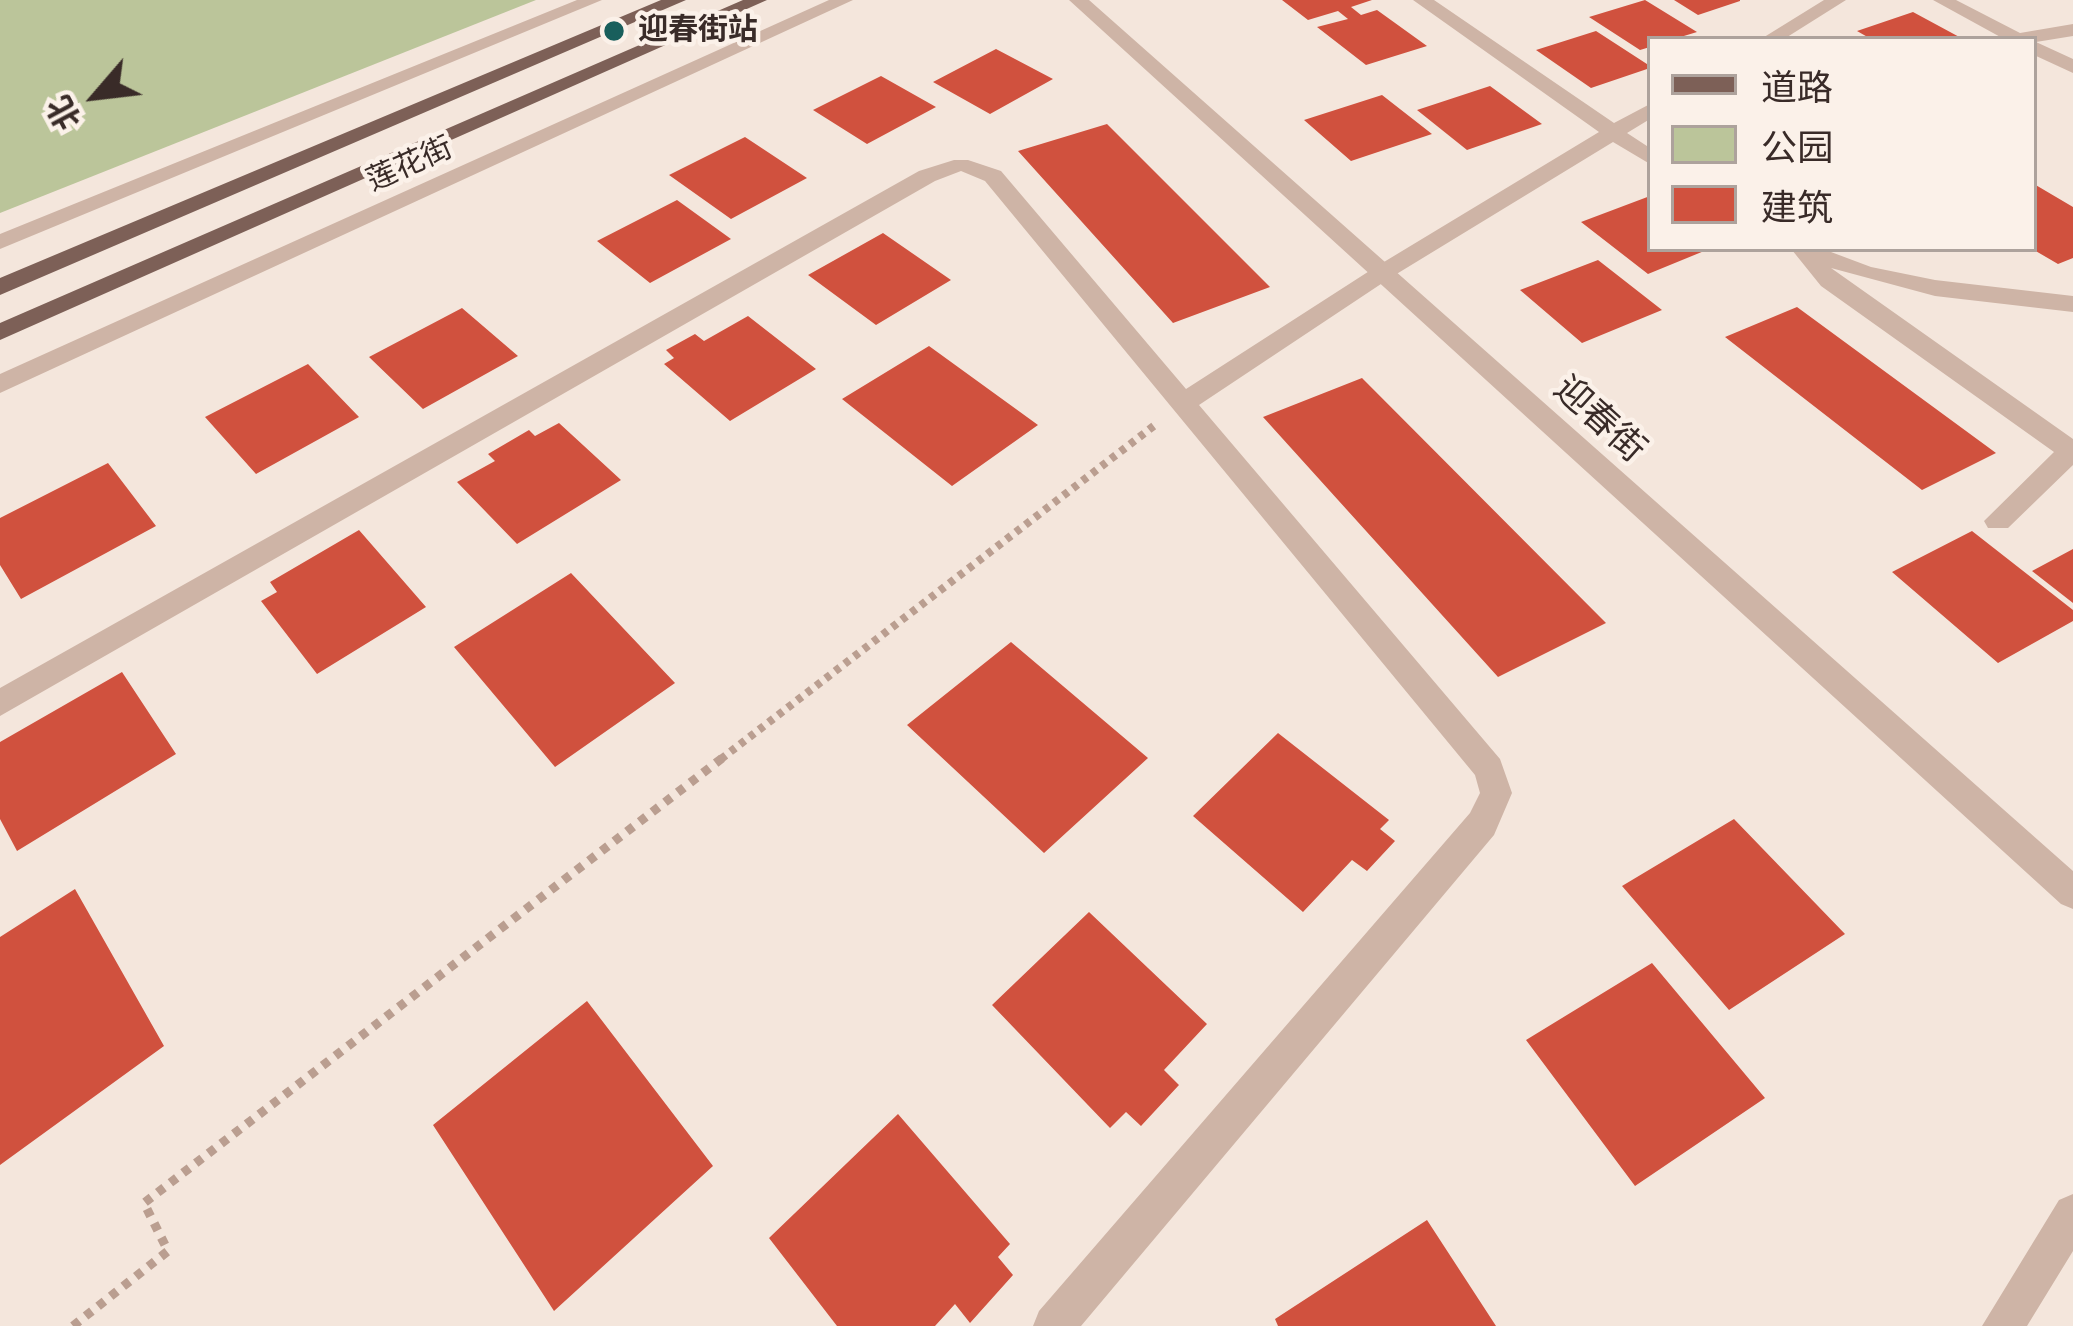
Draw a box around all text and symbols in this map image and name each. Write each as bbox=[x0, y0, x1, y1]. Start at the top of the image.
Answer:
place label: 迎春街站 bbox=[638, 13, 758, 49]
marker: 迎春街站 bbox=[601, 18, 627, 44]
north arrow bbox=[36, 36, 156, 156]
legend bbox=[1647, 36, 2037, 252]
text: 道路 bbox=[1761, 66, 1833, 110]
text: 北 bbox=[39, 89, 90, 137]
text: 公园 bbox=[1761, 126, 1833, 170]
street label: 莲花街 bbox=[362, 130, 458, 200]
text: 建筑 bbox=[1761, 186, 1833, 230]
street label: 迎春街 bbox=[1544, 368, 1654, 472]

